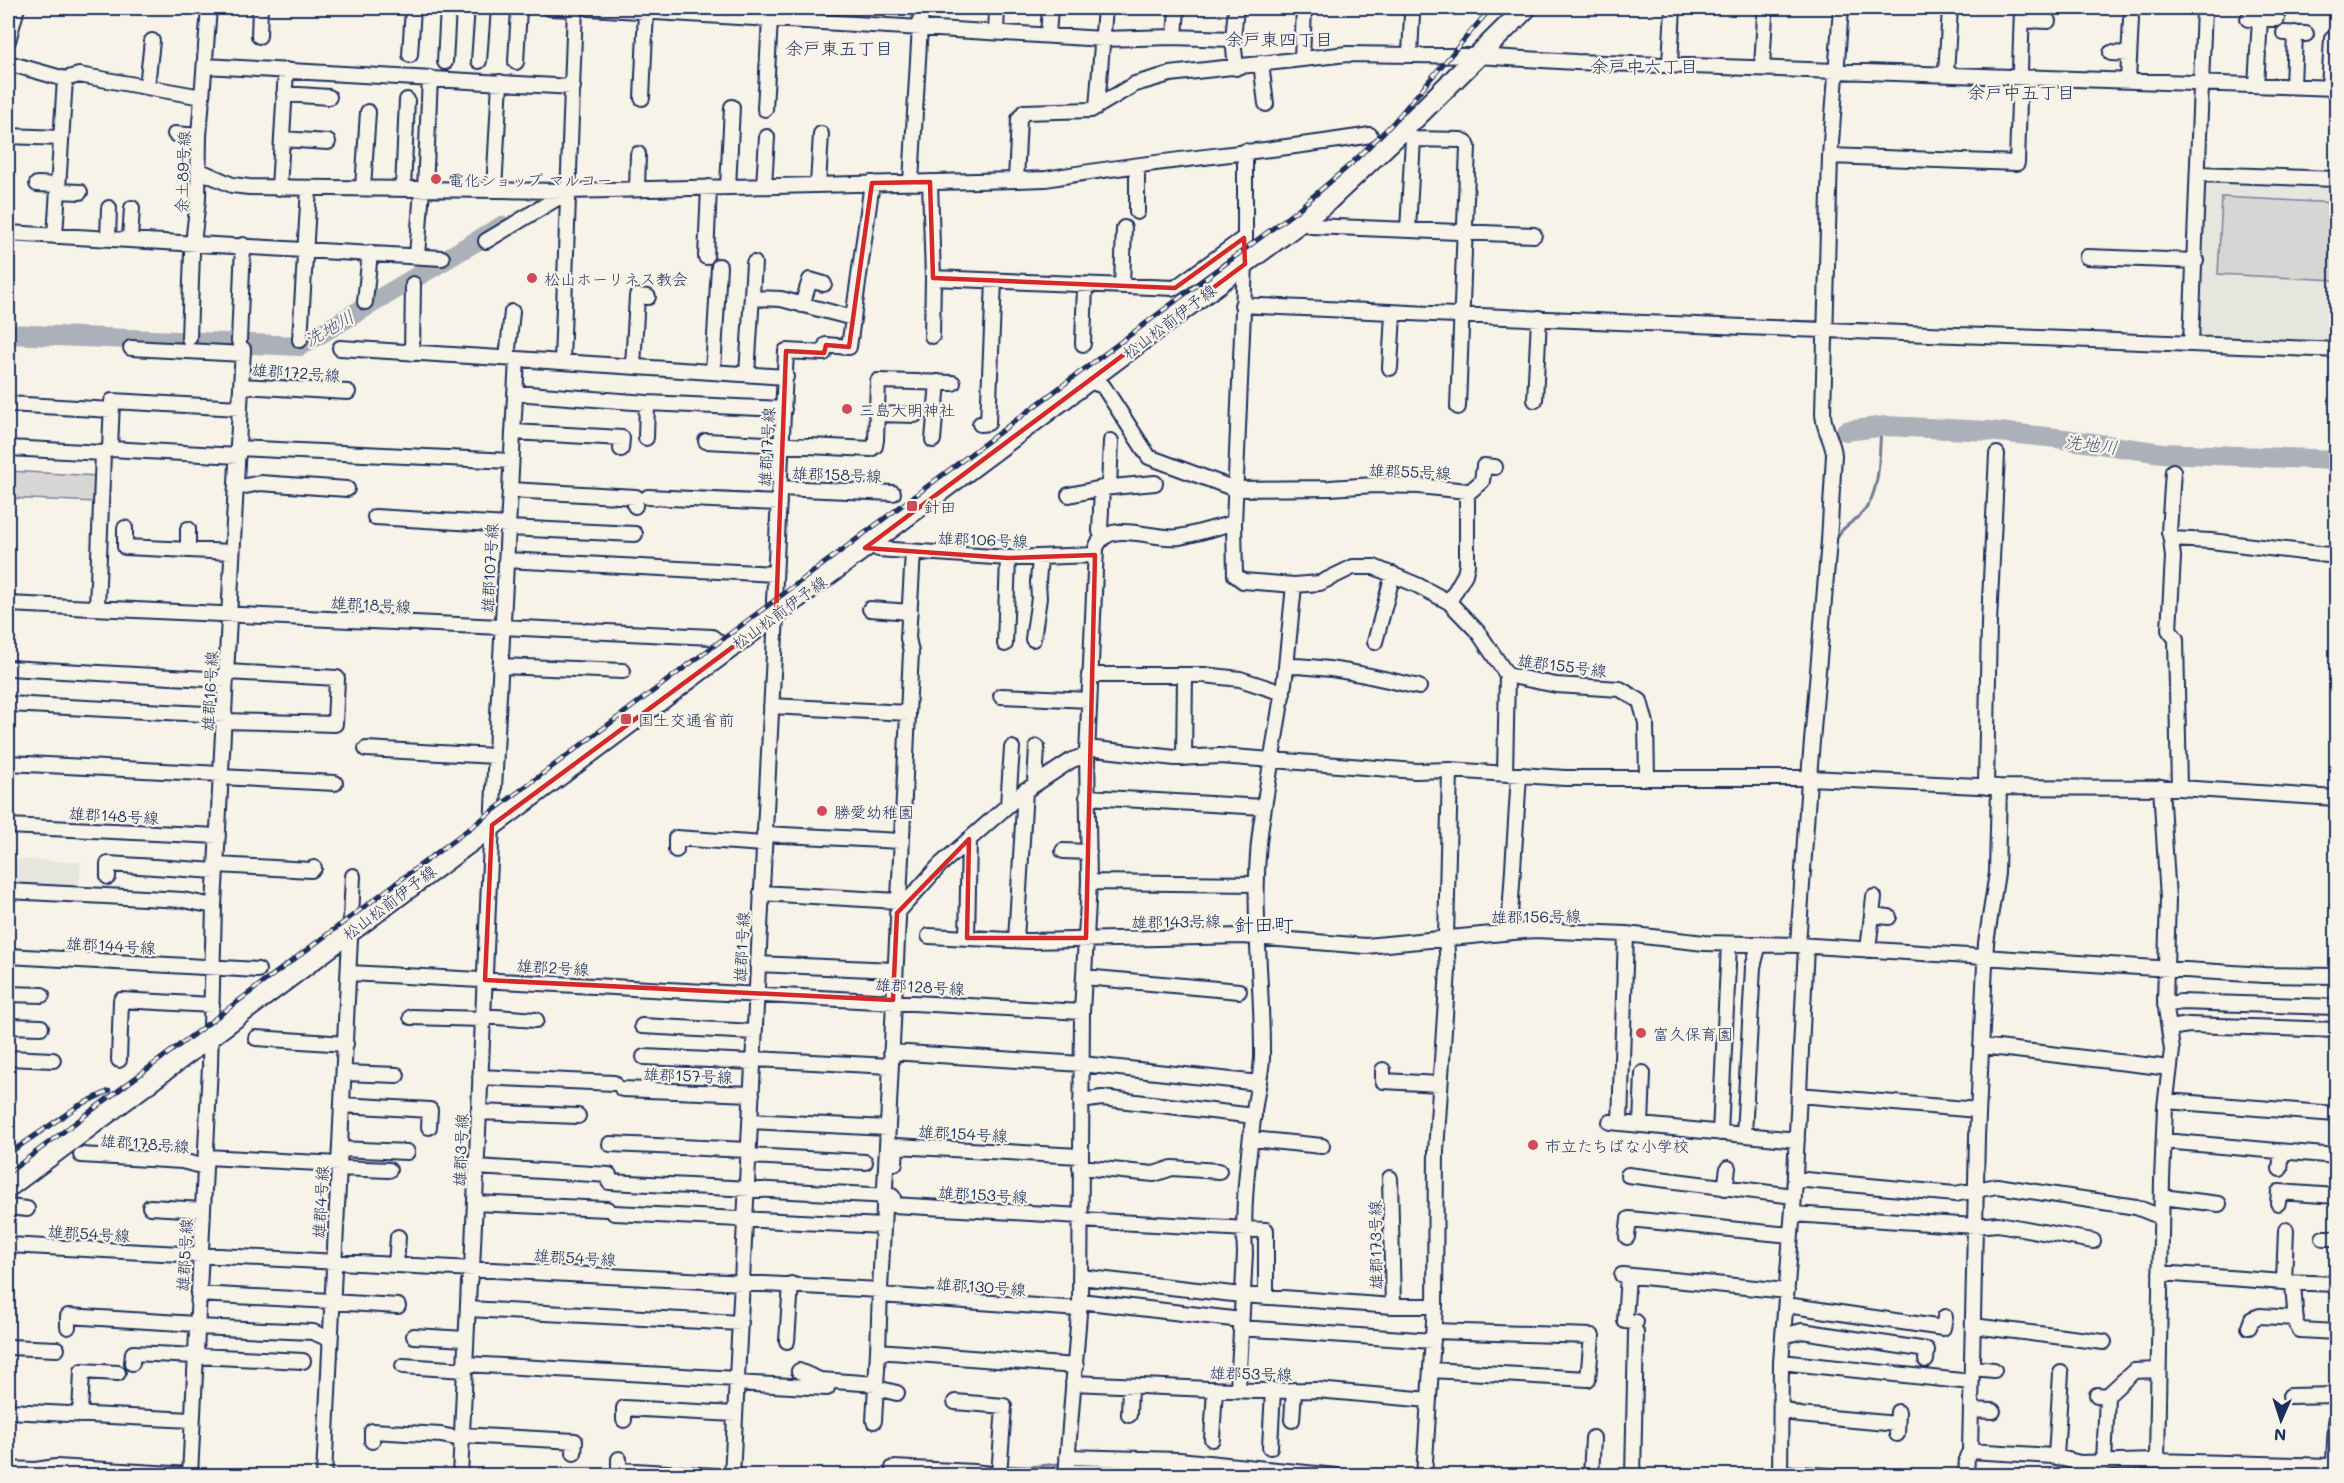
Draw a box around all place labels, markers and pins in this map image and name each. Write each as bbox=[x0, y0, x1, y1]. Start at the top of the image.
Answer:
place label: 電化ショップ マルコー bbox=[448, 169, 612, 190]
marker: 電化ショップ マルコー bbox=[429, 172, 443, 186]
place label: 松山ホーリネス教会 bbox=[544, 268, 688, 289]
marker: 松山ホーリネス教会 bbox=[525, 271, 539, 285]
place label: 三島大明神社 bbox=[859, 399, 955, 420]
marker: 三島大明神社 bbox=[840, 402, 854, 416]
place label: 針田 bbox=[924, 496, 956, 517]
marker: 針田 bbox=[905, 499, 919, 513]
place label: 国土交通省前 bbox=[638, 709, 734, 730]
marker: 国土交通省前 bbox=[619, 712, 633, 726]
place label: 勝愛幼稚園 bbox=[834, 801, 914, 822]
marker: 勝愛幼稚園 bbox=[815, 804, 829, 818]
place label: 富久保育園 bbox=[1653, 1023, 1733, 1044]
marker: 富久保育園 bbox=[1634, 1026, 1648, 1040]
place label: 市立たちばな小学校 bbox=[1545, 1135, 1689, 1156]
marker: 市立たちばな小学校 bbox=[1526, 1138, 1540, 1152]

